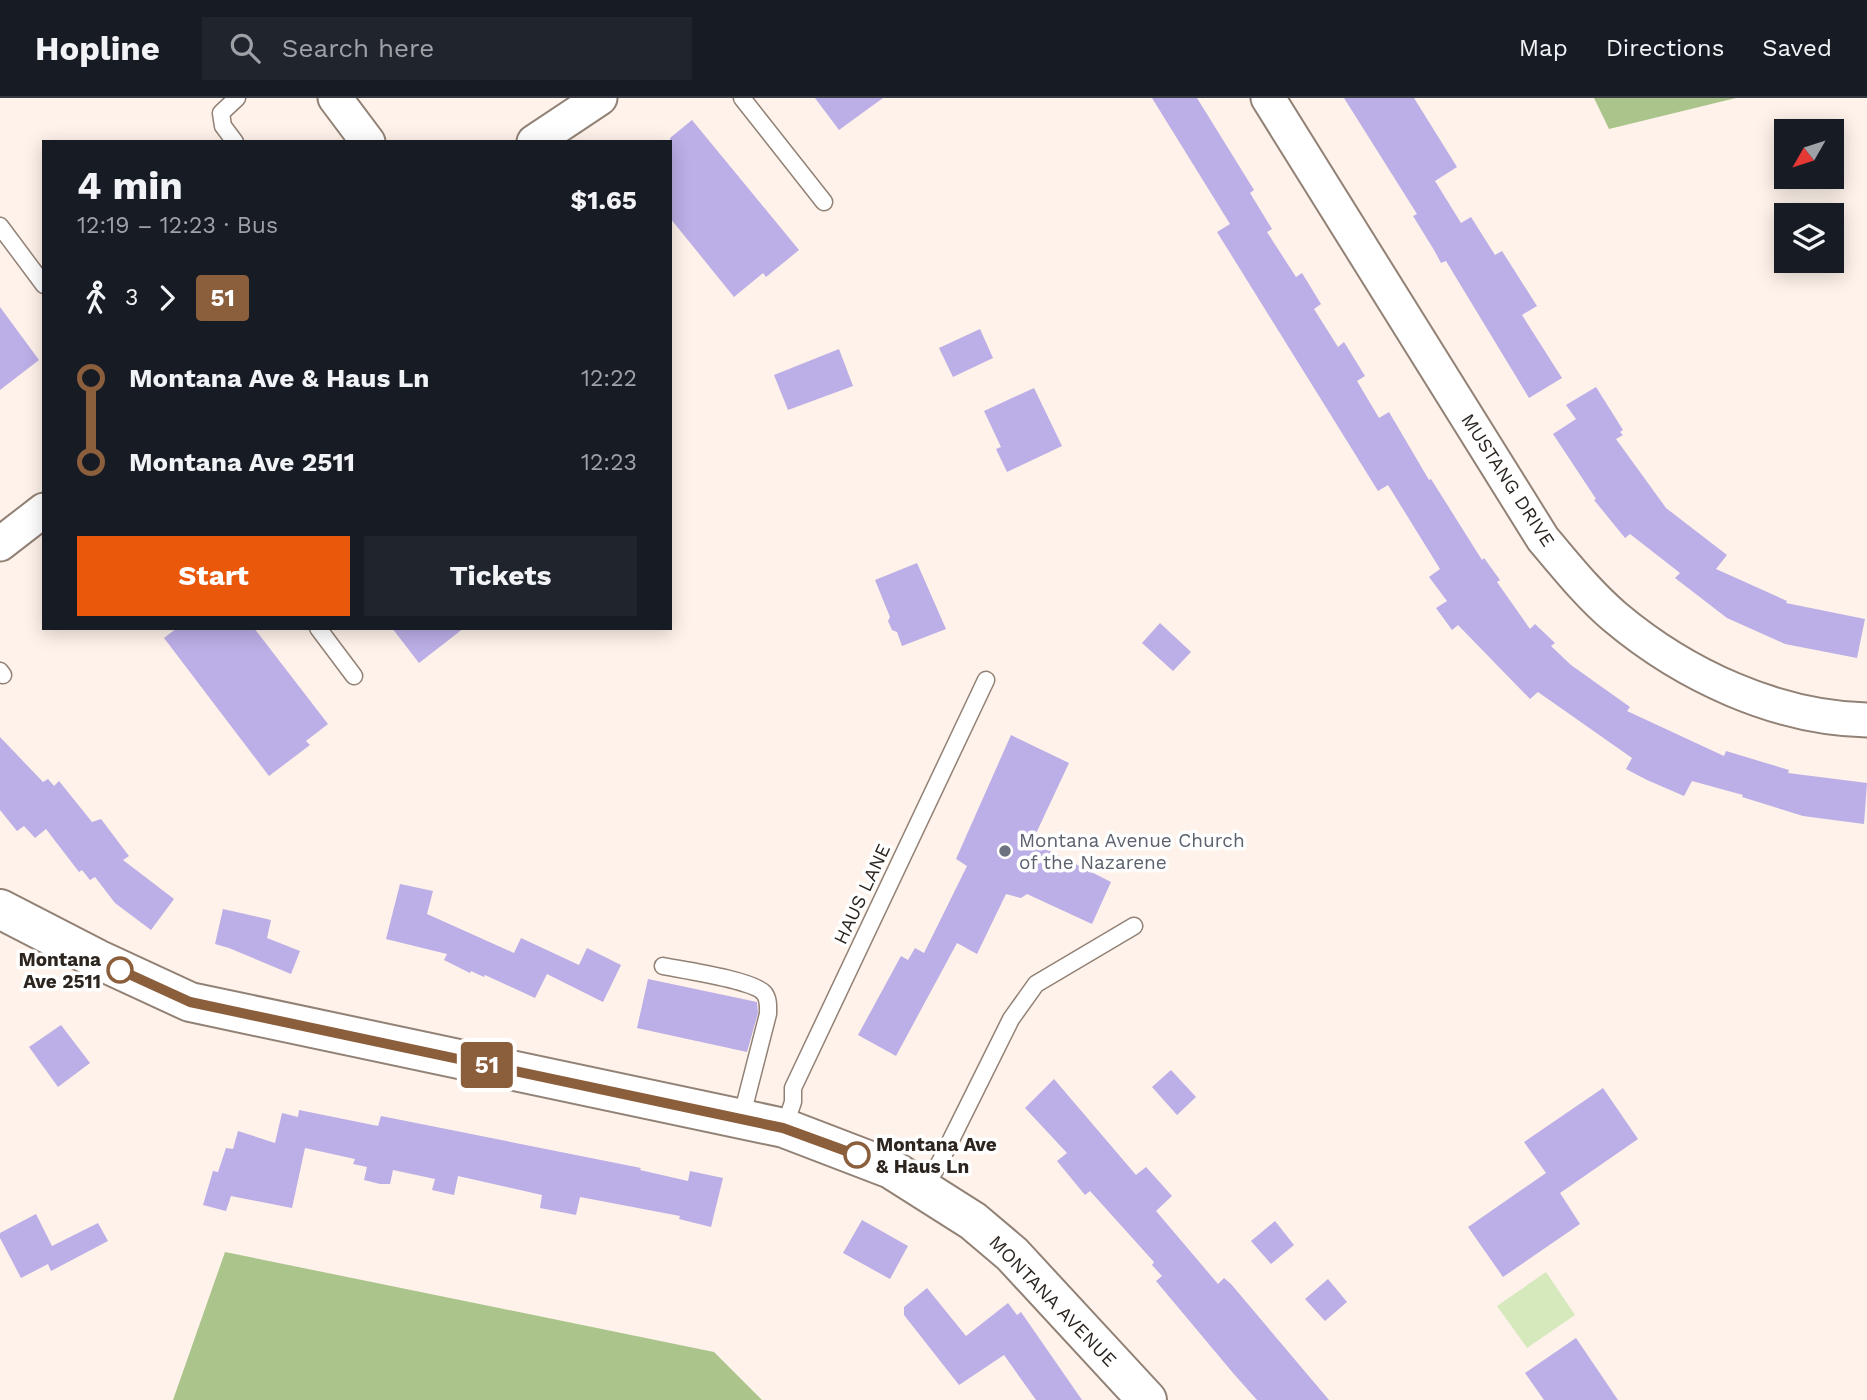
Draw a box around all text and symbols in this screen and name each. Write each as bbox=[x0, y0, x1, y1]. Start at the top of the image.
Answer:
search box bbox=[202, 17, 692, 80]
text: Hopline bbox=[35, 29, 160, 68]
icon: search bbox=[226, 29, 264, 67]
text: Search here bbox=[282, 33, 434, 63]
text: Map bbox=[1519, 34, 1568, 62]
text: Directions bbox=[1606, 34, 1724, 62]
text: Saved bbox=[1762, 34, 1832, 62]
north arrow bbox=[1774, 119, 1844, 189]
map controls bbox=[1774, 119, 1844, 273]
text: 4 min bbox=[77, 164, 183, 208]
text: $1.65 bbox=[571, 185, 637, 215]
button: layers bbox=[1774, 203, 1844, 273]
text: 12:19 – 12:23 · Bus bbox=[77, 212, 278, 239]
icon: walk bbox=[77, 279, 115, 317]
icon: forward bbox=[148, 279, 186, 317]
text: 3 bbox=[125, 284, 138, 311]
text: 51 bbox=[210, 284, 235, 312]
text: Montana Ave & Haus Ln bbox=[129, 363, 429, 393]
text: 12:22 bbox=[581, 365, 637, 392]
street label: MUSTANG DRIVE bbox=[1456, 409, 1560, 551]
text: Montana Ave 2511 bbox=[129, 447, 355, 477]
text: 12:23 bbox=[581, 449, 637, 476]
button: Start bbox=[77, 536, 350, 616]
button: Tickets bbox=[364, 536, 637, 616]
place label: Montana Avenue Church of the Nazarene bbox=[1019, 829, 1245, 874]
street label: HAUS LANE bbox=[829, 840, 895, 948]
marker: Montana Avenue Church of the Nazarene bbox=[997, 843, 1013, 859]
place label: Montana Ave 2511 bbox=[18, 948, 101, 993]
marker: Montana Ave 2511 bbox=[107, 957, 133, 983]
line badge: 51 bbox=[456, 1042, 518, 1088]
text: 51 bbox=[475, 1051, 499, 1079]
place label: Montana Ave & Haus Ln bbox=[876, 1133, 997, 1178]
marker: Montana Ave & Haus Ln bbox=[844, 1142, 870, 1168]
street label: MONTANA AVENUE bbox=[984, 1231, 1122, 1371]

